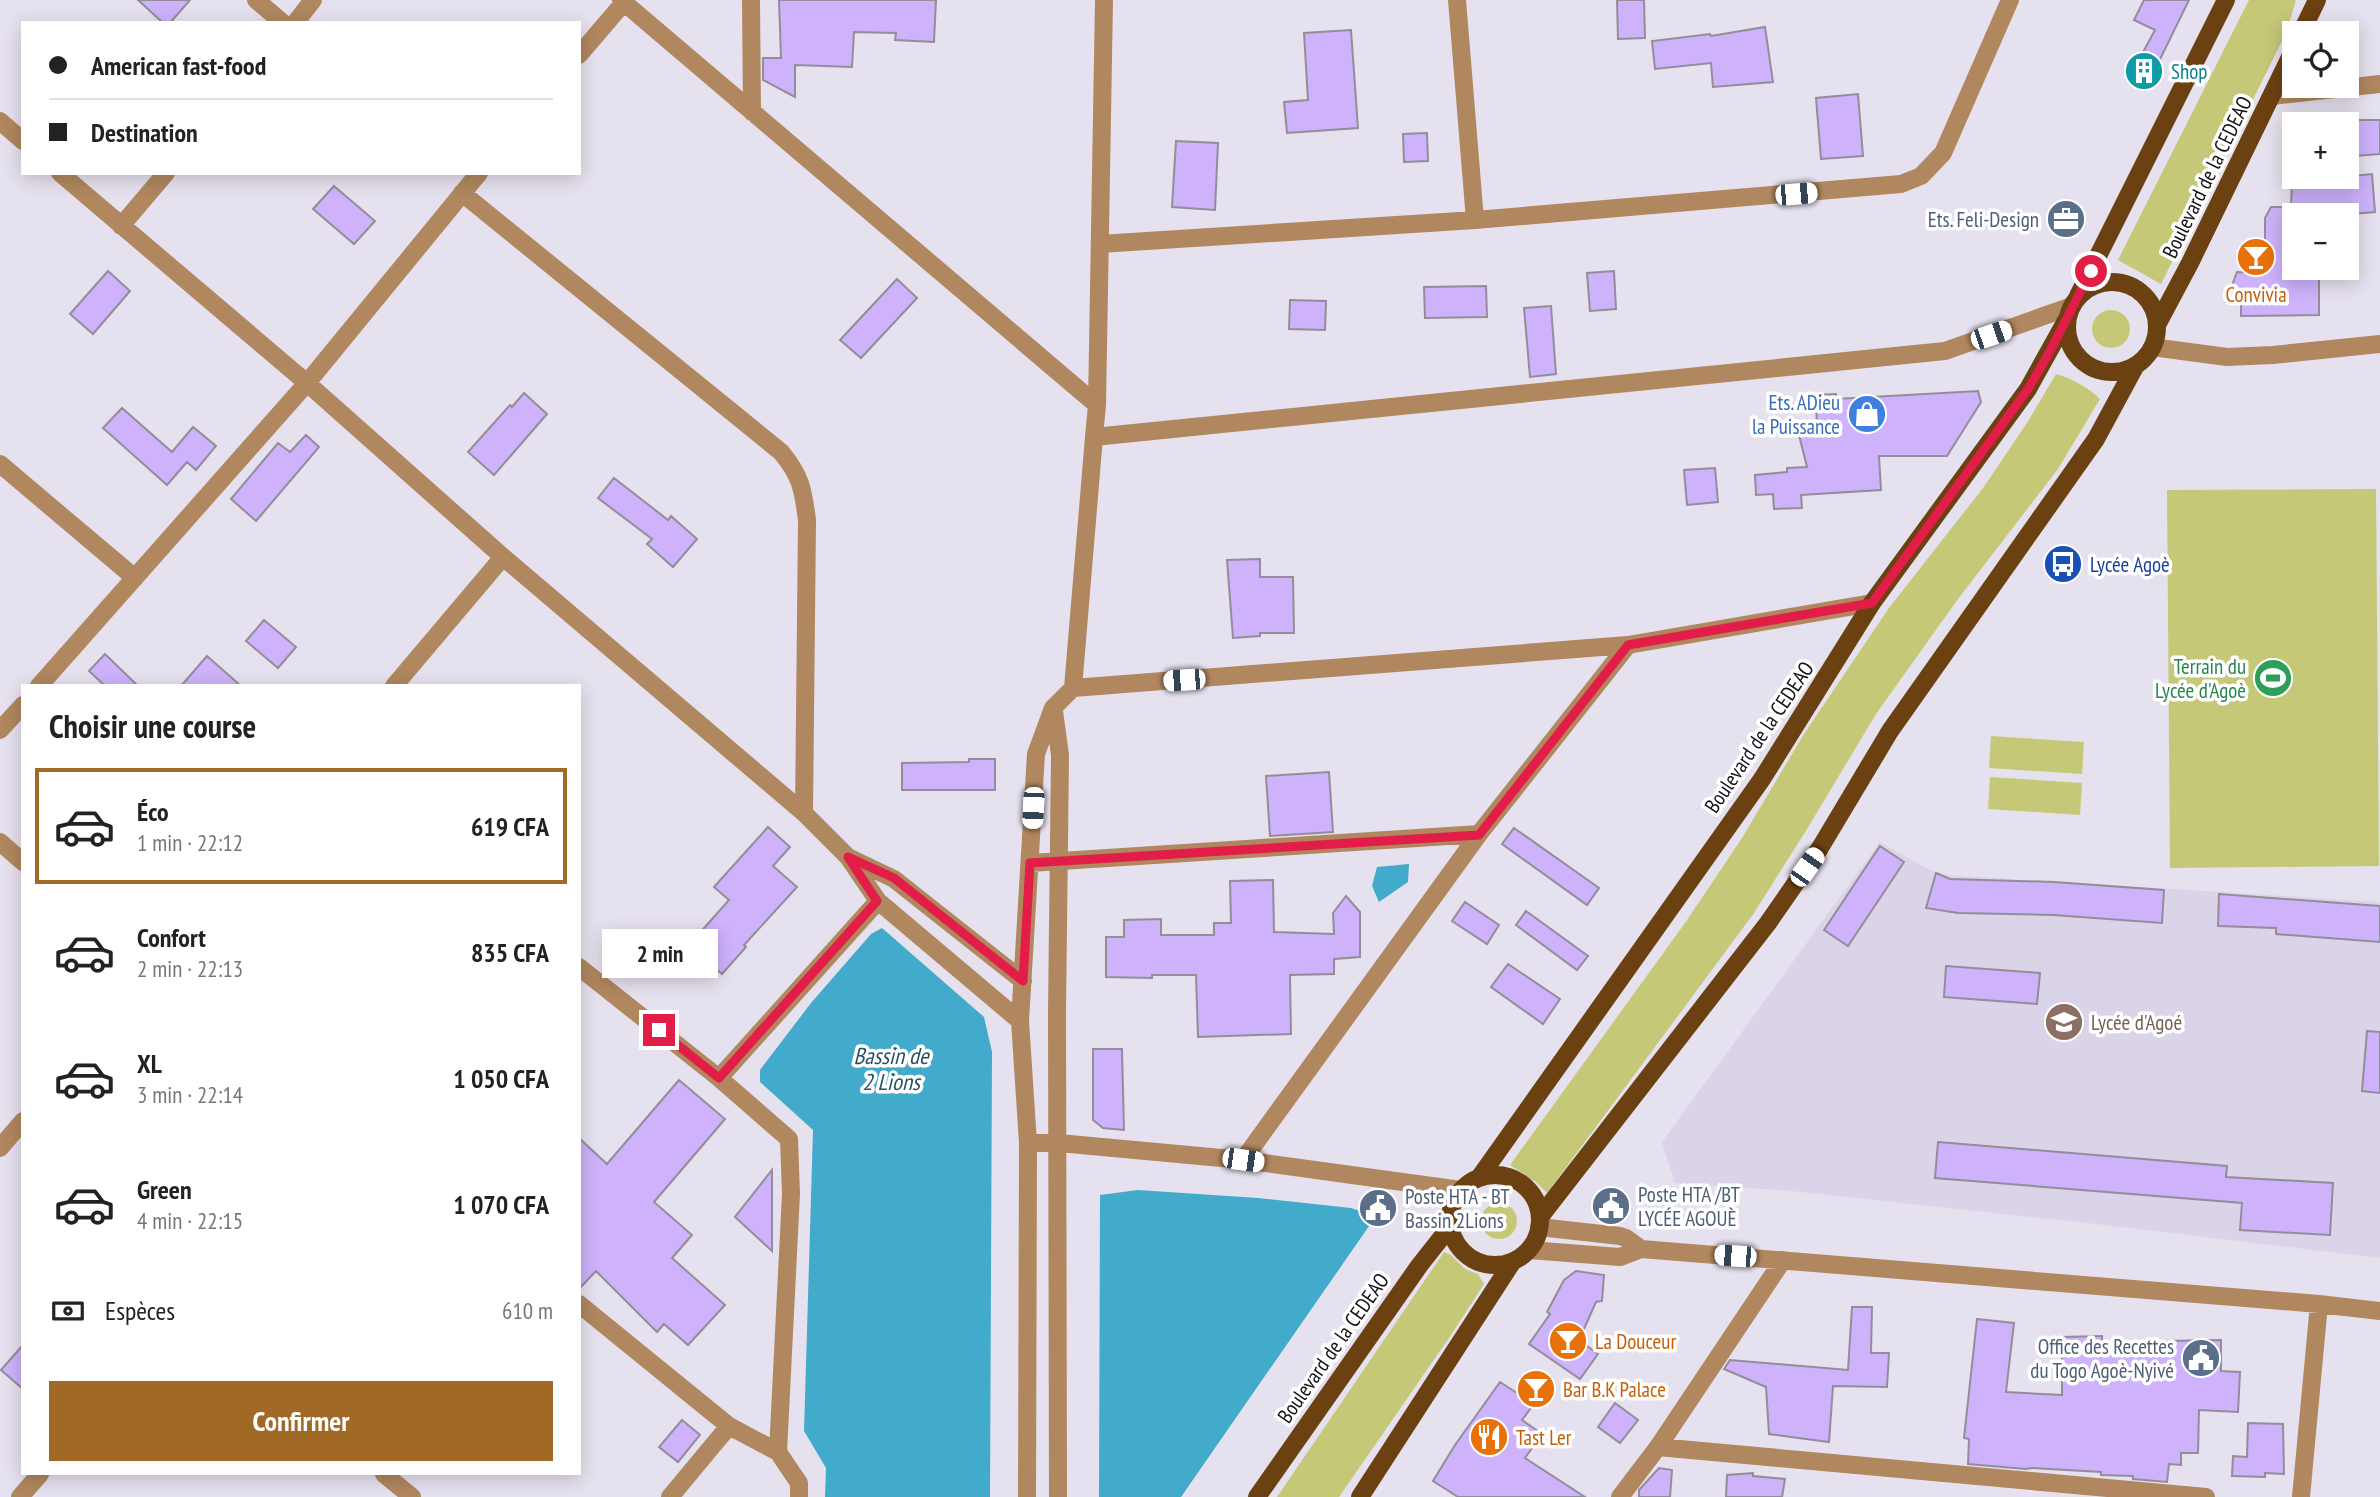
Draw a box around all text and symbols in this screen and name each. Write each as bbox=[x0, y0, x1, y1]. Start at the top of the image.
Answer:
map controls bbox=[2282, 21, 2359, 280]
button: locate bbox=[2282, 21, 2359, 98]
text: American fast-food bbox=[91, 49, 266, 82]
building icon: Shop bbox=[2123, 50, 2165, 92]
place label: Shop bbox=[2171, 58, 2207, 85]
street label: Boulevard de la CEDEAO bbox=[2156, 92, 2258, 262]
button: + bbox=[2282, 112, 2359, 189]
text: Destination bbox=[91, 116, 198, 149]
car bbox=[1775, 182, 1818, 206]
office icon: Ets. Feli-Design bbox=[2045, 198, 2087, 240]
button: − bbox=[2282, 203, 2359, 280]
place label: Ets. Feli-Design bbox=[1928, 206, 2039, 233]
bar icon: Convivia bbox=[2235, 236, 2277, 278]
route start bbox=[2075, 255, 2107, 287]
place label: Convivia bbox=[2225, 281, 2287, 308]
car bbox=[1968, 318, 2015, 352]
place label: Ets. ADieu la Puissance bbox=[1752, 389, 1840, 440]
shop icon: Ets. ADieu la Puissance bbox=[1846, 393, 1888, 435]
bus stop icon: Lycée Agoè bbox=[2042, 543, 2084, 585]
place label: Lycée Agoè bbox=[2090, 551, 2170, 578]
place label: Terrain du Lycée d'Agoè bbox=[2155, 653, 2246, 704]
street label: Boulevard de la CEDEAO bbox=[1698, 656, 1820, 818]
sports icon: Terrain du Lycée d'Agoè bbox=[2252, 657, 2294, 699]
car bbox=[1163, 668, 1206, 692]
text: Choisir une course bbox=[49, 705, 256, 747]
car bbox=[1022, 786, 1045, 830]
icon: car bbox=[53, 795, 116, 858]
text: Éco bbox=[137, 795, 169, 828]
text: 619 CFA bbox=[471, 810, 549, 843]
text: 1 min · 22:12 bbox=[137, 828, 243, 857]
car bbox=[1787, 844, 1828, 890]
icon: car bbox=[53, 921, 116, 984]
text: Confort bbox=[137, 921, 206, 954]
callout: 2 min bbox=[601, 928, 717, 978]
text: 835 CFA bbox=[471, 936, 549, 969]
text: 2 min bbox=[637, 939, 683, 968]
text: 2 min · 22:13 bbox=[137, 954, 243, 983]
school or university icon: Lycée d'Agoé bbox=[2043, 1001, 2085, 1043]
place label: Lycée d'Agoé bbox=[2091, 1009, 2182, 1036]
route end bbox=[643, 1014, 675, 1046]
water label: Bassin de 2 Lions bbox=[853, 1041, 930, 1096]
icon: car bbox=[53, 1047, 116, 1110]
text: XL bbox=[137, 1047, 162, 1080]
text: 1 050 CFA bbox=[453, 1062, 549, 1095]
text: 3 min · 22:14 bbox=[137, 1080, 243, 1109]
car bbox=[1221, 1147, 1266, 1173]
icon: car bbox=[53, 1173, 116, 1236]
text: Green bbox=[137, 1173, 192, 1206]
place label: Poste HTA /BT LYCÉE AGOUÈ bbox=[1638, 1181, 1741, 1232]
place label: Poste HTA - BT Bassin 2Lions bbox=[1405, 1183, 1510, 1234]
public building icon: Poste HTA /BT LYCÉE AGOUÈ bbox=[1590, 1185, 1632, 1227]
public building icon: Poste HTA - BT Bassin 2Lions bbox=[1357, 1187, 1399, 1229]
text: 1 070 CFA bbox=[453, 1188, 549, 1221]
text: 4 min · 22:15 bbox=[137, 1206, 243, 1235]
car bbox=[1714, 1244, 1757, 1268]
street label: Boulevard de la CEDEAO bbox=[1271, 1268, 1395, 1428]
icon: cash bbox=[49, 1292, 87, 1330]
text: Espèces bbox=[105, 1294, 175, 1327]
text: 610 m bbox=[502, 1296, 553, 1325]
bar icon: La Douceur bbox=[1547, 1320, 1589, 1362]
place label: La Douceur bbox=[1595, 1328, 1676, 1355]
place label: Office des Recettes du Togo Agoè-Nyivé bbox=[2030, 1333, 2174, 1384]
public building icon: Office des Recettes du Togo Agoè-Nyivé bbox=[2180, 1337, 2222, 1379]
bar icon: Bar B.K Palace bbox=[1515, 1368, 1557, 1410]
place label: Bar B.K Palace bbox=[1563, 1376, 1666, 1403]
button: Confirmer bbox=[49, 1381, 553, 1461]
restaurant icon: Tast Ler bbox=[1468, 1416, 1510, 1458]
place label: Tast Ler bbox=[1516, 1424, 1572, 1451]

